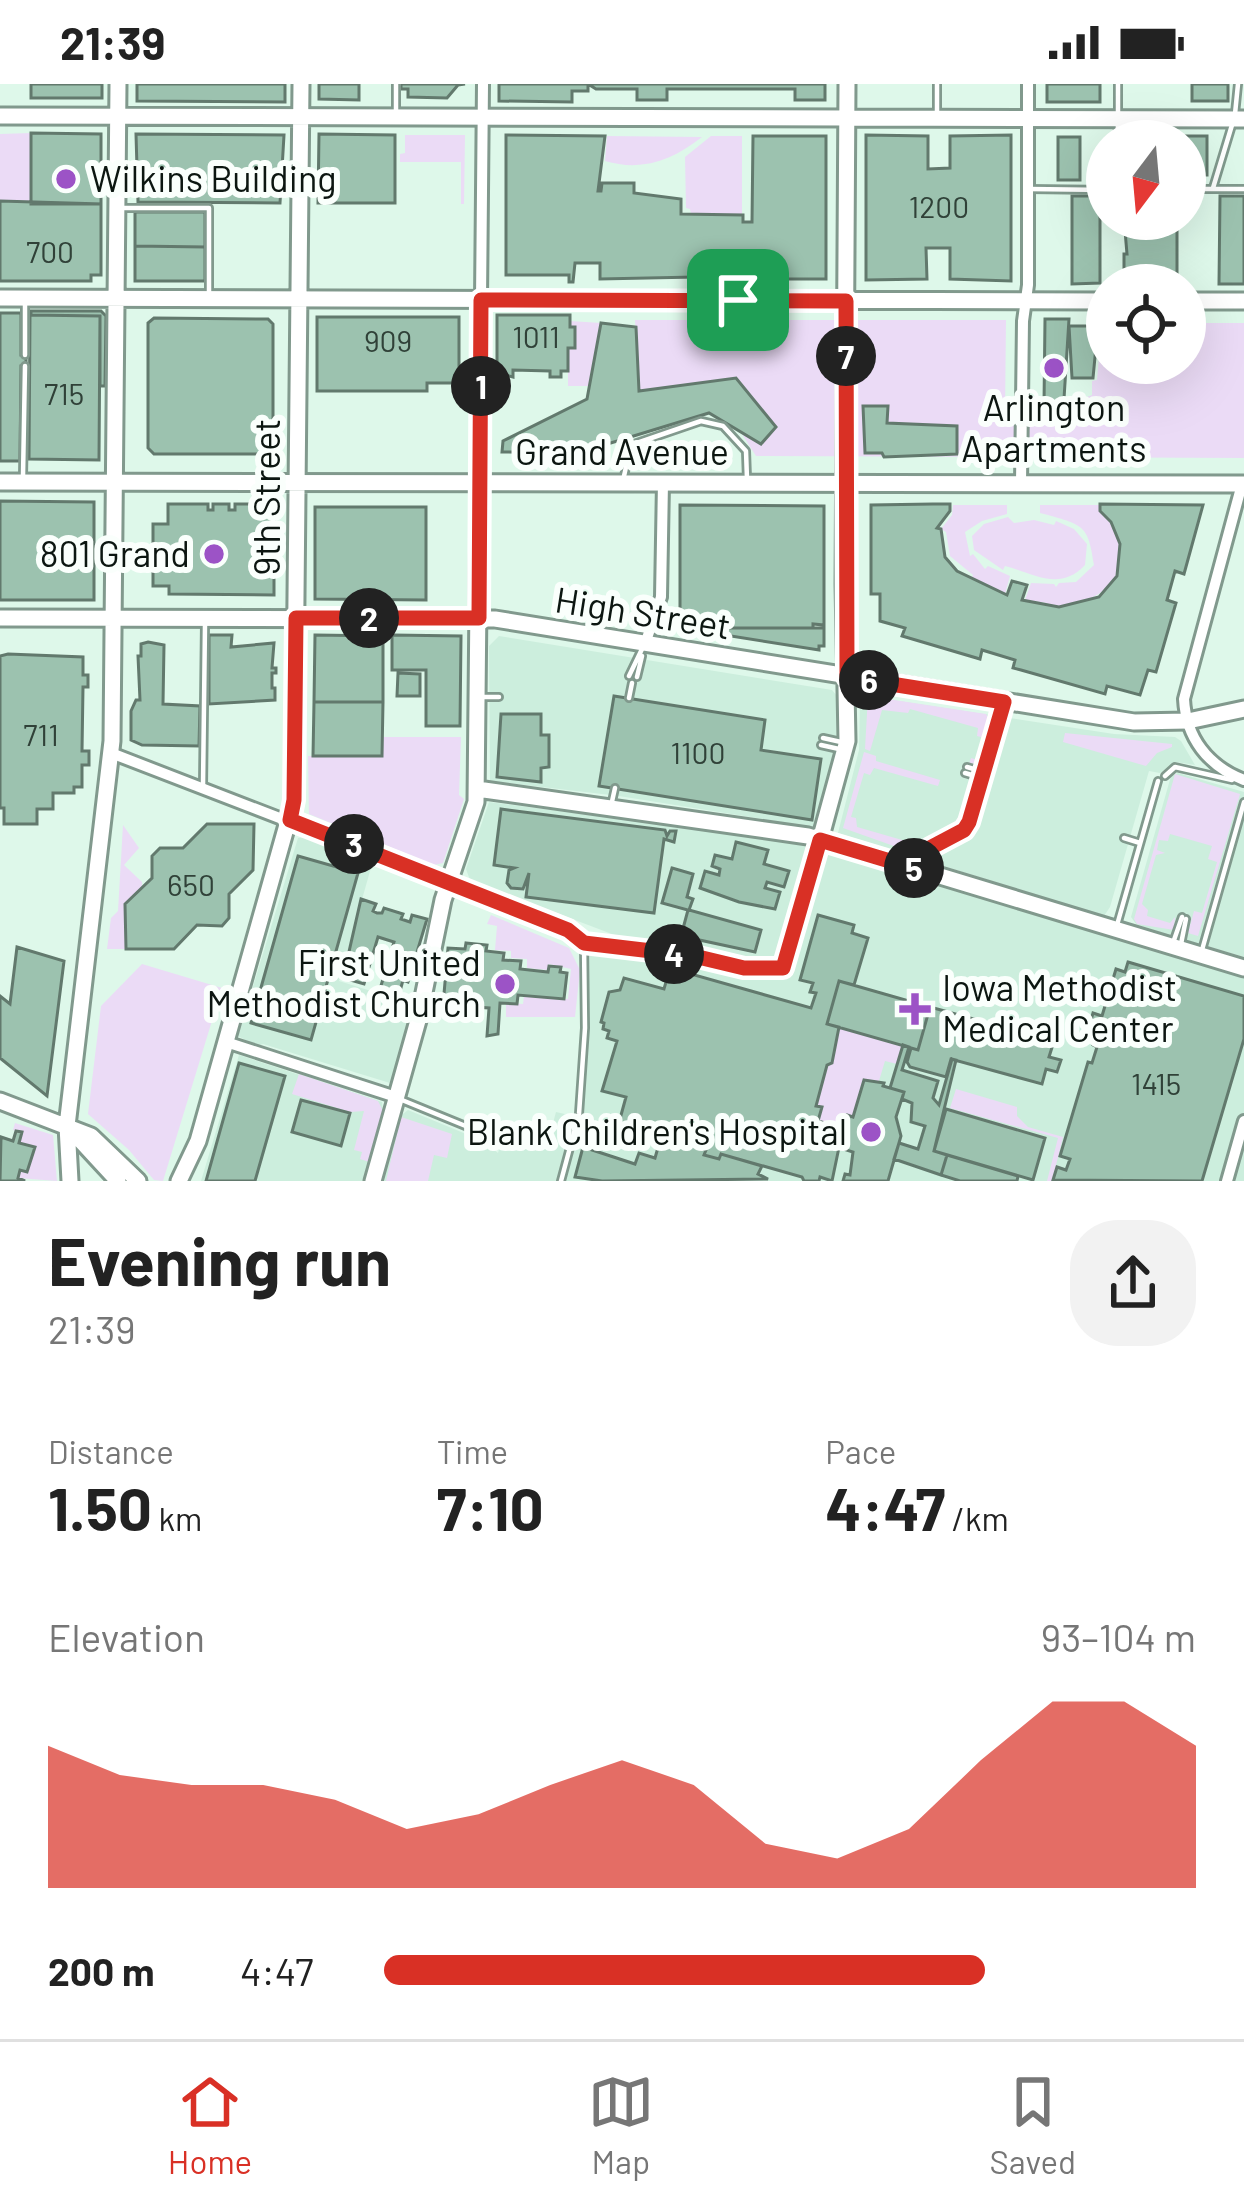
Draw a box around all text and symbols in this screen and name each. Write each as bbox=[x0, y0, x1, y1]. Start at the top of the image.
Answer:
text: 21:39 bbox=[60, 15, 165, 69]
north arrow bbox=[1086, 120, 1206, 240]
map controls bbox=[1086, 120, 1206, 384]
place label: Wilkins Building bbox=[90, 156, 337, 199]
marker: Wilkins Building bbox=[53, 166, 79, 192]
house number: 1200 bbox=[909, 188, 969, 224]
house number: 700 bbox=[26, 233, 74, 269]
pin bbox=[687, 249, 789, 351]
button: locate bbox=[1086, 264, 1206, 384]
icon: arrive bbox=[705, 267, 771, 333]
house number: 1011 bbox=[512, 318, 560, 354]
house number: 909 bbox=[364, 322, 412, 358]
pin: 7 bbox=[816, 326, 876, 386]
text: 7 bbox=[838, 336, 854, 376]
marker: Arlington Apartments bbox=[1041, 355, 1067, 381]
pin: 1 bbox=[451, 356, 511, 416]
text: 1 bbox=[475, 366, 487, 406]
house number: 715 bbox=[44, 375, 84, 411]
place label: Arlington Apartments bbox=[961, 385, 1147, 469]
street label: 9th Street bbox=[244, 419, 287, 575]
street label: Grand Avenue bbox=[515, 429, 729, 472]
place label: 801 Grand bbox=[40, 531, 190, 574]
marker: 801 Grand bbox=[201, 541, 227, 567]
street label: High Street bbox=[553, 576, 734, 647]
pin: 2 bbox=[339, 588, 399, 648]
text: 2 bbox=[360, 598, 378, 638]
pin: 6 bbox=[839, 650, 899, 710]
text: 6 bbox=[860, 660, 878, 700]
house number: 711 bbox=[23, 716, 59, 752]
house number: 1100 bbox=[671, 734, 726, 770]
pin: 3 bbox=[324, 814, 384, 874]
text: 3 bbox=[345, 824, 363, 864]
pin: 5 bbox=[884, 838, 944, 898]
text: 5 bbox=[905, 848, 923, 888]
house number: 650 bbox=[167, 866, 215, 902]
pin: 4 bbox=[644, 924, 704, 984]
text: 4 bbox=[664, 934, 684, 974]
place label: First United Methodist Church bbox=[206, 940, 481, 1024]
place label: Iowa Methodist Medical Center bbox=[942, 965, 1177, 1049]
marker: First United Methodist Church bbox=[492, 971, 518, 997]
marker: Iowa Methodist Medical Center bbox=[899, 993, 931, 1025]
house number: 1415 bbox=[1131, 1065, 1181, 1101]
place label: Blank Children's Hospital bbox=[467, 1109, 847, 1152]
marker: Blank Children's Hospital bbox=[858, 1119, 884, 1145]
text: Evening run bbox=[48, 1220, 391, 1299]
button: share bbox=[1070, 1220, 1196, 1346]
text: 21:39 bbox=[48, 1305, 136, 1352]
text: Distance bbox=[48, 1431, 174, 1471]
text: Time bbox=[437, 1431, 508, 1471]
text: Pace bbox=[825, 1431, 896, 1471]
text: 1.50 bbox=[48, 1471, 152, 1543]
text: 7:10 bbox=[437, 1471, 544, 1543]
text: 4:47 bbox=[825, 1471, 945, 1543]
text: km bbox=[152, 1498, 202, 1538]
text: /km bbox=[945, 1498, 1009, 1538]
text: Elevation bbox=[48, 1613, 205, 1660]
text: 93–104 m bbox=[1041, 1613, 1196, 1660]
text: 200 m bbox=[48, 1947, 155, 1994]
text: 4:47 bbox=[240, 1947, 313, 1994]
tab: Home bbox=[168, 2069, 252, 2181]
tab: Map bbox=[588, 2069, 654, 2181]
tab: Saved bbox=[990, 2069, 1076, 2181]

